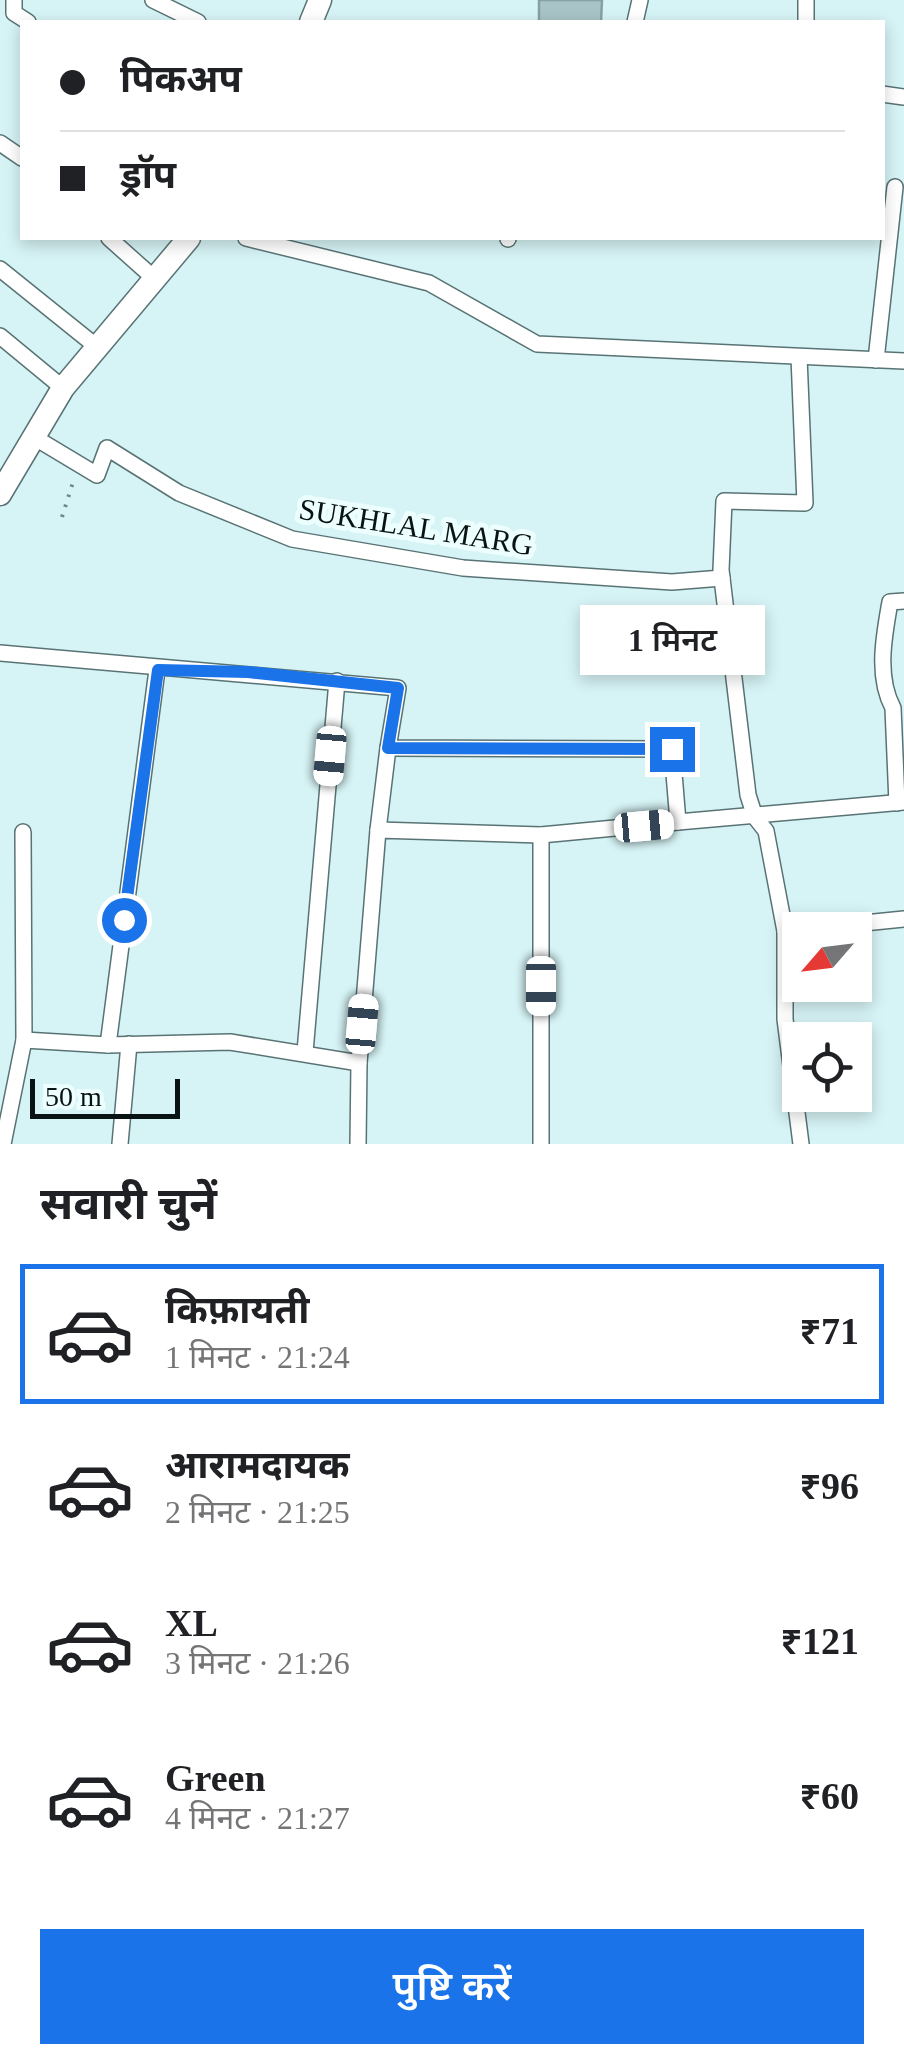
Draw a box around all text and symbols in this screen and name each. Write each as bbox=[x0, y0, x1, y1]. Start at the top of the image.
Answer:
text: पिकअप bbox=[120, 58, 242, 100]
text: ड्रॉप bbox=[120, 154, 176, 196]
street label: SUKHLAL MARG bbox=[297, 492, 535, 561]
callout: 1 मिनट bbox=[580, 604, 764, 674]
text: 1 मिनट bbox=[628, 622, 717, 658]
car bbox=[312, 725, 348, 787]
route end bbox=[650, 727, 695, 772]
car bbox=[613, 808, 675, 844]
route start bbox=[102, 898, 147, 943]
north arrow bbox=[782, 912, 872, 1002]
map controls bbox=[782, 912, 872, 1112]
car bbox=[526, 956, 556, 1016]
car bbox=[344, 993, 380, 1055]
button: locate bbox=[782, 1022, 872, 1112]
scale bar bbox=[30, 1074, 180, 1118]
text: 50 m bbox=[45, 1081, 102, 1112]
text: सवारी चुनें bbox=[40, 1179, 217, 1229]
icon: car bbox=[45, 1289, 135, 1379]
text: किफ़ायती bbox=[165, 1289, 309, 1331]
text: ₹71 bbox=[800, 1310, 859, 1352]
text: 1 मिनट · 21:24 bbox=[165, 1339, 350, 1375]
icon: car bbox=[45, 1444, 135, 1534]
text: आरामदायक bbox=[165, 1444, 349, 1486]
text: ₹96 bbox=[800, 1465, 859, 1507]
text: 2 मिनट · 21:25 bbox=[165, 1494, 350, 1530]
icon: car bbox=[45, 1599, 135, 1689]
text: XL bbox=[165, 1602, 218, 1644]
text: ₹121 bbox=[781, 1620, 859, 1662]
text: 3 मिनट · 21:26 bbox=[165, 1645, 350, 1681]
icon: car bbox=[45, 1754, 135, 1844]
text: Green bbox=[165, 1757, 266, 1799]
text: ₹60 bbox=[800, 1775, 859, 1817]
text: 4 मिनट · 21:27 bbox=[165, 1800, 350, 1836]
button: पुष्टि करें bbox=[40, 1929, 864, 2044]

